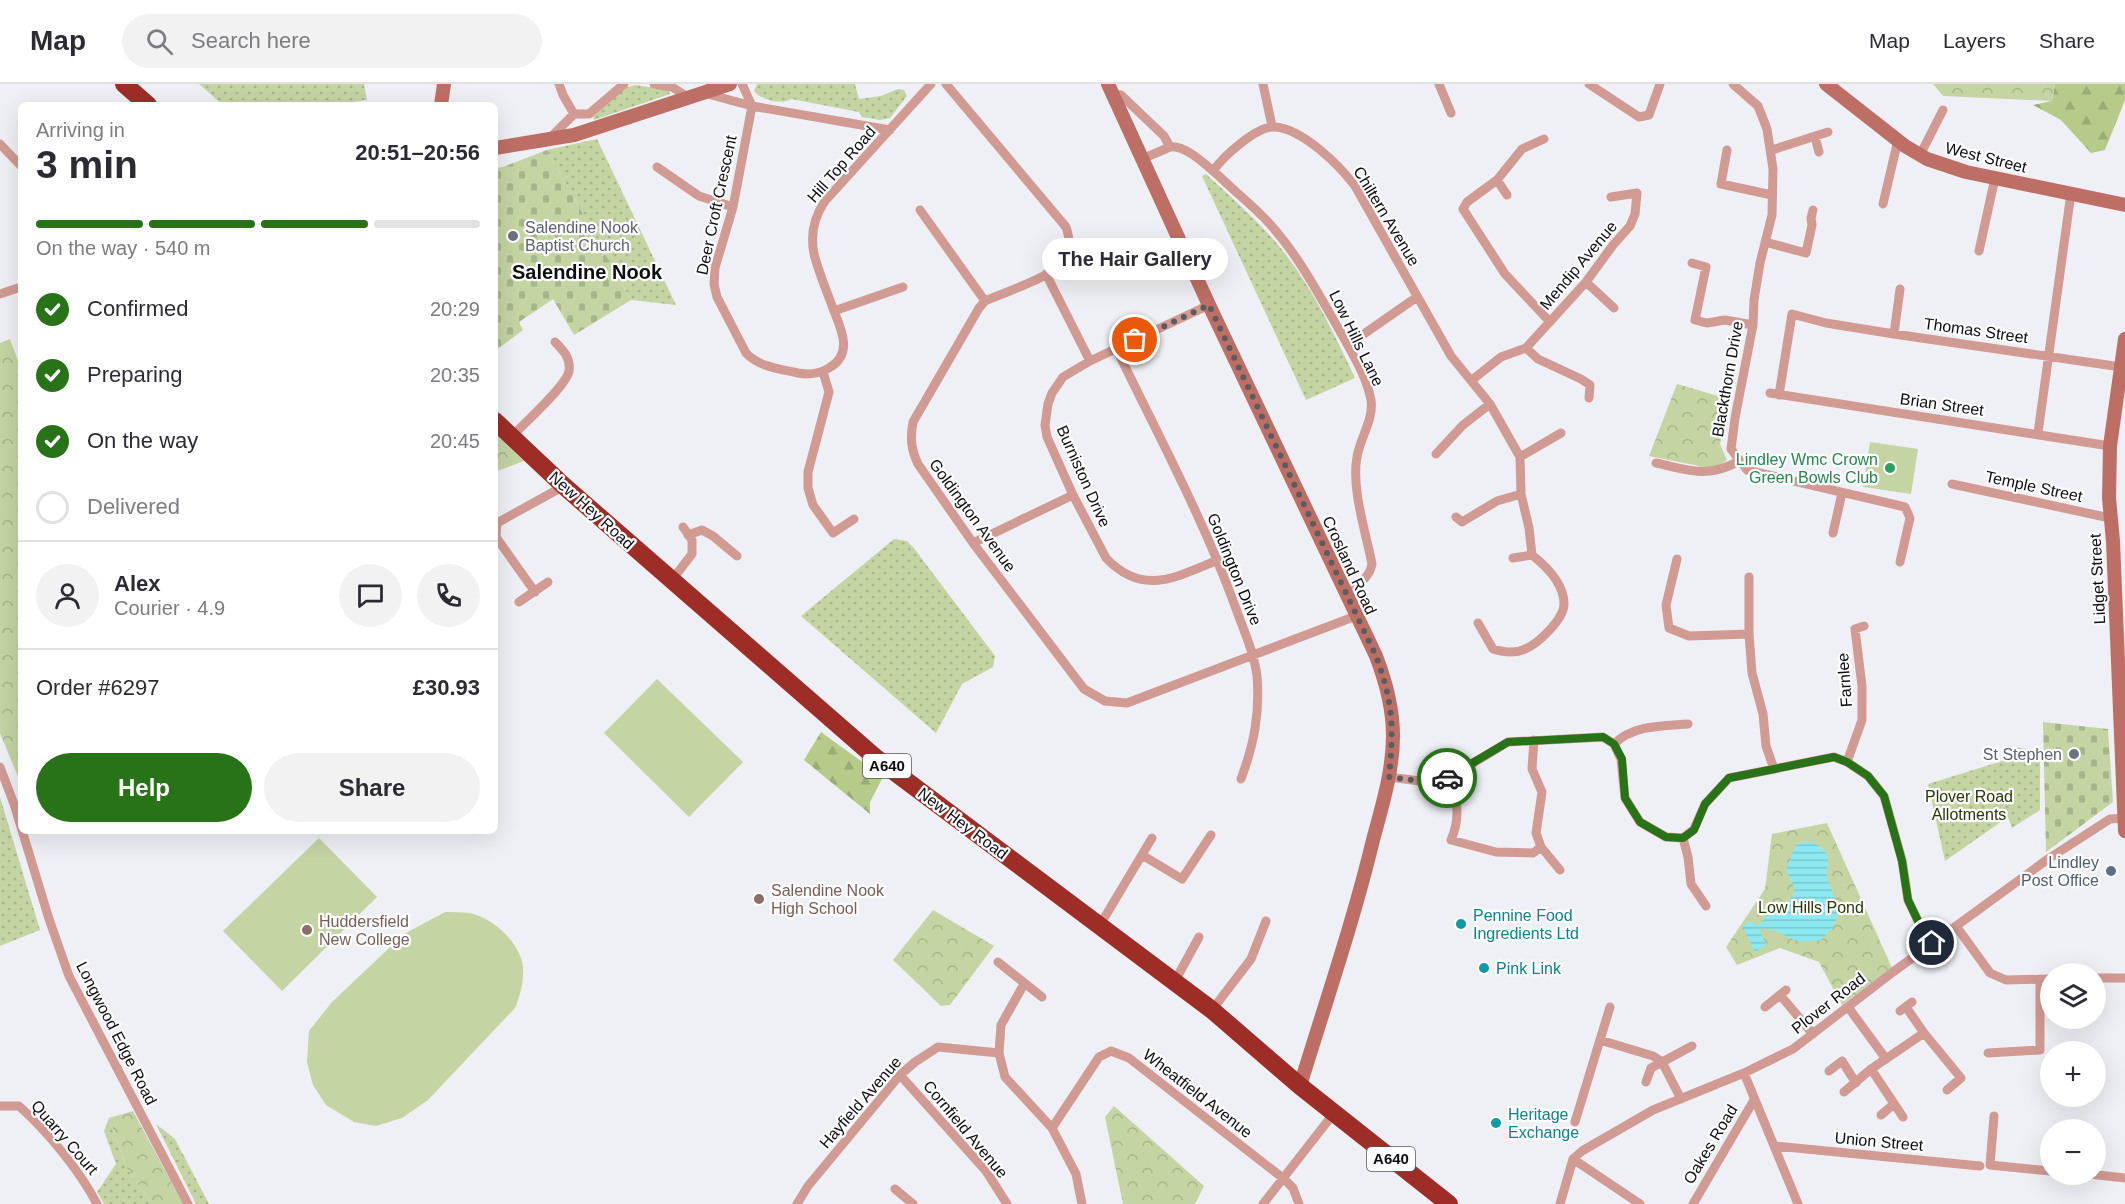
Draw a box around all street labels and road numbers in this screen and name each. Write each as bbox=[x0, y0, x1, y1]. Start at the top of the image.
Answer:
street label: Hill Top Road bbox=[804, 123, 879, 206]
street label: Deer Croft Crescent bbox=[693, 133, 740, 276]
street label: West Street bbox=[1943, 139, 2029, 176]
street label: Chiltern Avenue bbox=[1350, 164, 1423, 269]
street label: Mendip Avenue bbox=[1537, 218, 1620, 313]
street label: Low Hills Lane bbox=[1326, 288, 1387, 389]
street label: Thomas Street bbox=[1923, 315, 2030, 346]
street label: Blackthorn Drive bbox=[1709, 320, 1746, 438]
street label: Brian Street bbox=[1899, 390, 1985, 419]
street label: Burniston Drive bbox=[1054, 423, 1114, 530]
street label: Goldington Avenue bbox=[926, 456, 1019, 575]
street label: New Hey Road bbox=[546, 468, 637, 553]
street label: Temple Street bbox=[1984, 468, 2084, 505]
street label: Goldington Drive bbox=[1204, 511, 1265, 628]
street label: Crosland Road bbox=[1319, 513, 1380, 617]
street label: Lidget Street bbox=[2087, 533, 2108, 625]
street label: Farnlee bbox=[1834, 652, 1855, 708]
road number: A640 bbox=[863, 754, 911, 778]
street label: New Hey Road bbox=[915, 784, 1011, 863]
street label: Longwood Edge Road bbox=[73, 959, 160, 1108]
street label: Plover Road bbox=[1788, 970, 1868, 1037]
street label: Wheatfield Avenue bbox=[1140, 1046, 1255, 1141]
street label: Hayfield Avenue bbox=[816, 1053, 905, 1151]
street label: Cornfield Avenue bbox=[920, 1077, 1011, 1181]
street label: Quarry Court bbox=[28, 1097, 102, 1178]
street label: Oakes Road bbox=[1680, 1102, 1741, 1187]
street label: Union Street bbox=[1834, 1129, 1925, 1154]
road number: A640 bbox=[1367, 1147, 1415, 1171]

